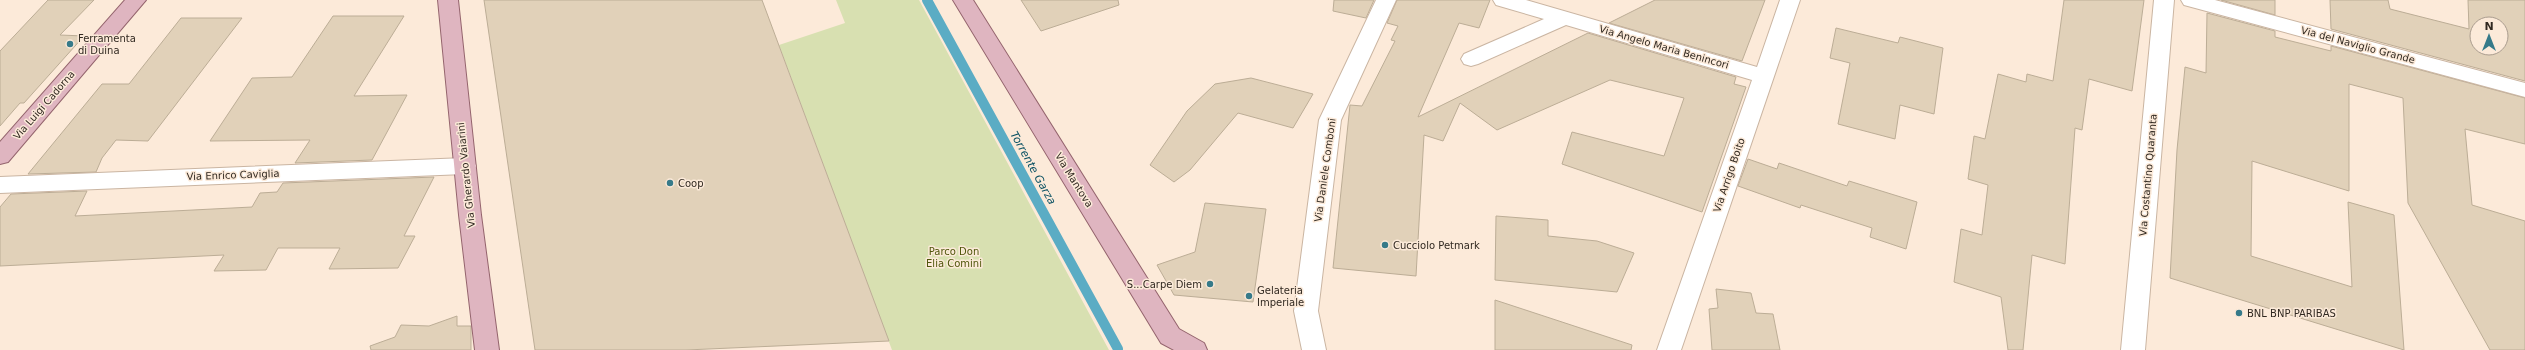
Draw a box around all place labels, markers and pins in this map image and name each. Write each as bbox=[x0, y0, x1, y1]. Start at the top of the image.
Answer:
place label: Ferramenta di Duina bbox=[78, 33, 136, 56]
marker: Ferramenta di Duina bbox=[65, 39, 75, 49]
marker: Coop bbox=[665, 178, 675, 188]
place label: Coop bbox=[678, 178, 704, 189]
marker: Cucciolo Petmark bbox=[1380, 240, 1390, 250]
place label: Cucciolo Petmark bbox=[1393, 240, 1480, 251]
place label: S...Carpe Diem bbox=[1127, 279, 1202, 290]
marker: S...Carpe Diem bbox=[1205, 279, 1215, 289]
place label: Gelateria Imperiale bbox=[1257, 285, 1304, 308]
marker: Gelateria Imperiale bbox=[1244, 291, 1254, 301]
marker: BNL BNP PARIBAS bbox=[2234, 308, 2244, 318]
place label: BNL BNP PARIBAS bbox=[2247, 308, 2336, 319]

